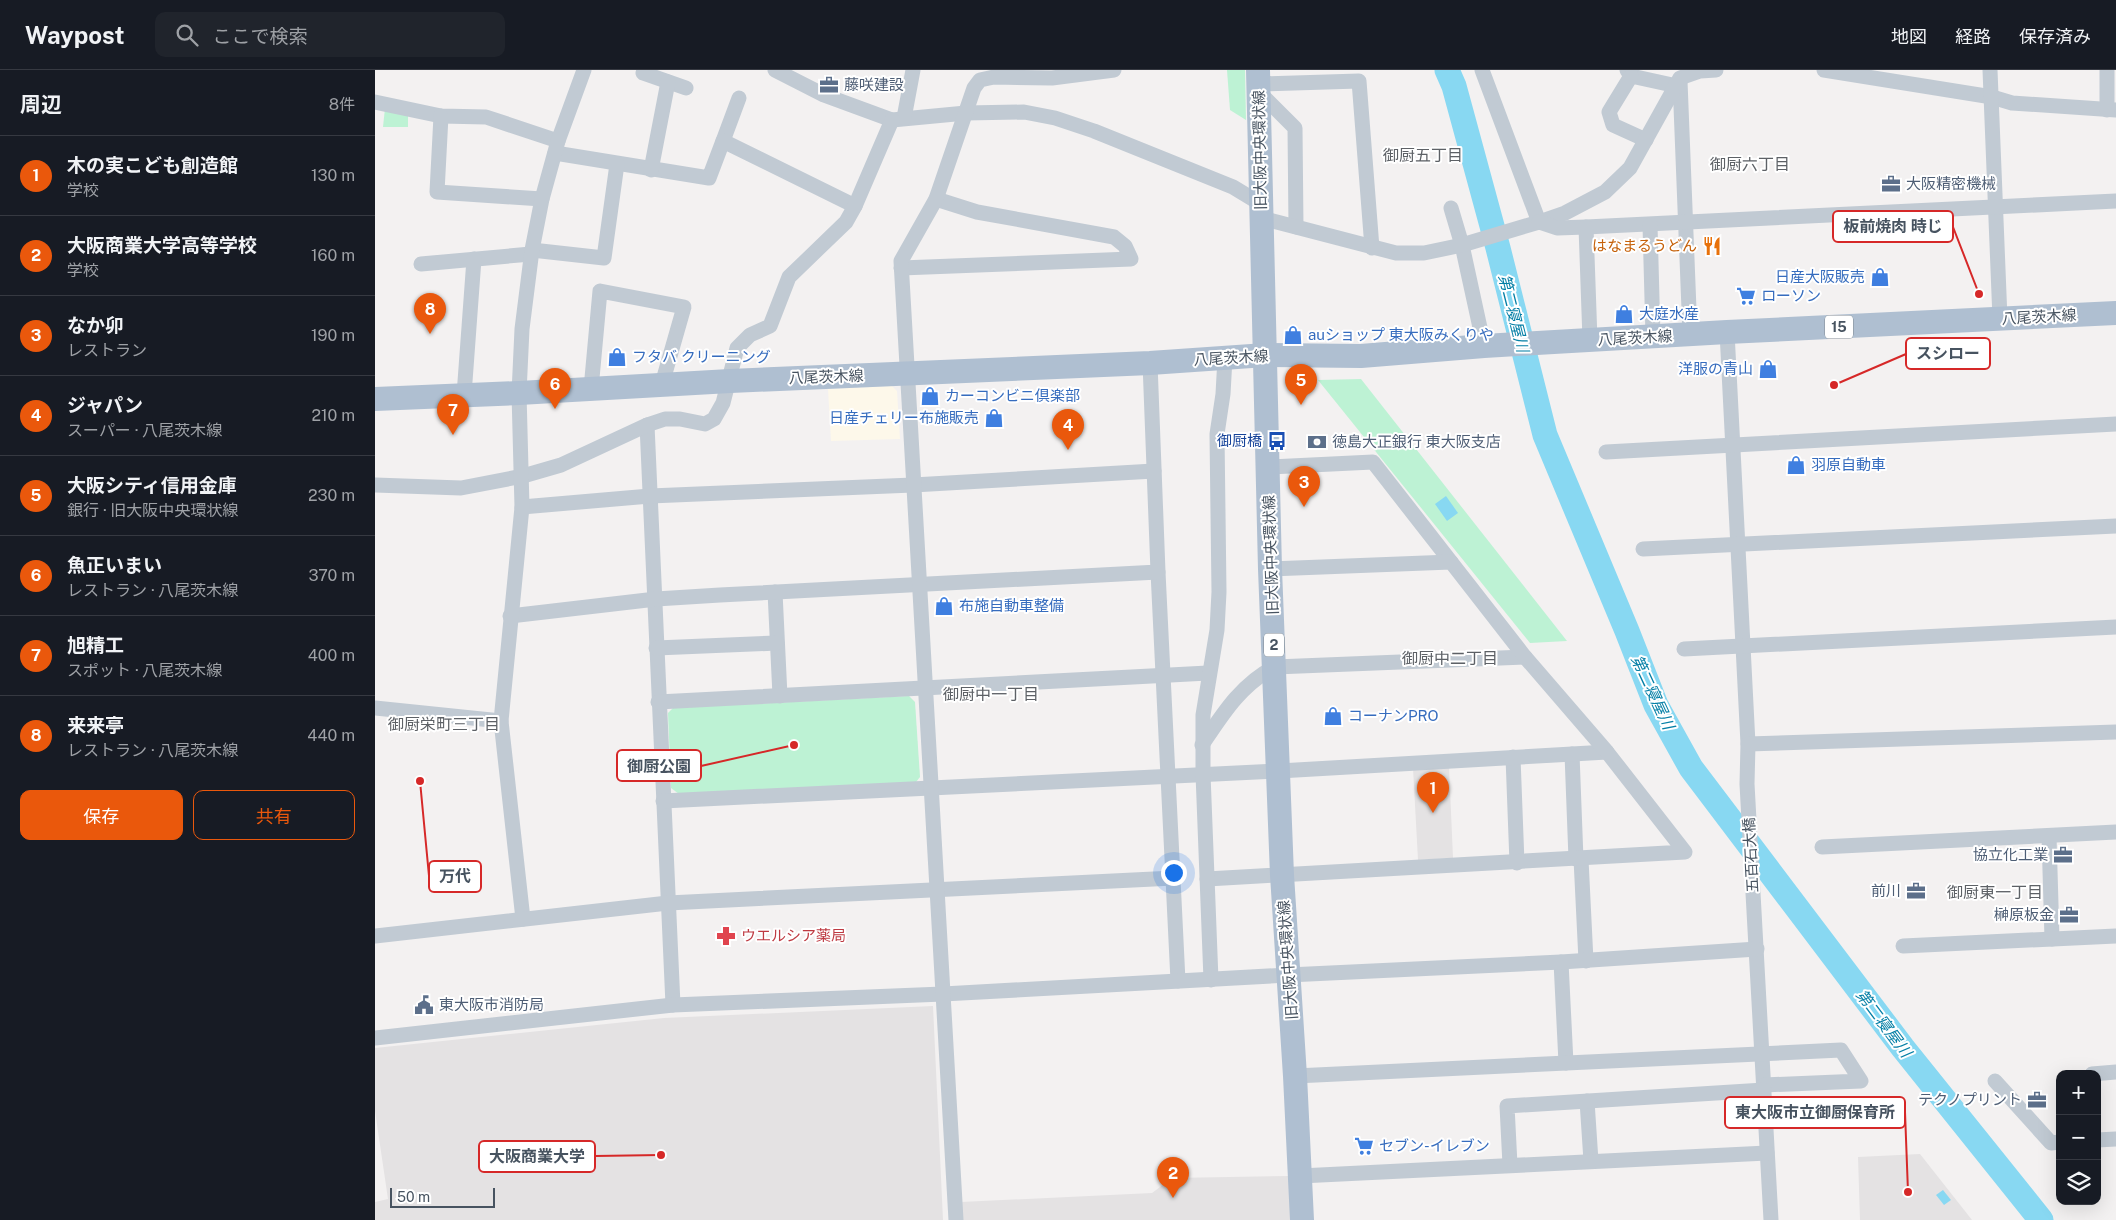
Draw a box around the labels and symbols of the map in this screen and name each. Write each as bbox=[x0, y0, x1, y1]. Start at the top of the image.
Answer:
office icon: 藤咲建設 bbox=[818, 74, 840, 96]
place label: 藤咲建設 bbox=[844, 76, 904, 93]
street label: 旧大阪中央環状線 bbox=[1250, 90, 1269, 210]
district label: 御厨五丁目 bbox=[1383, 146, 1463, 165]
district label: 御厨六丁目 bbox=[1710, 155, 1790, 174]
office icon: 大阪精密機械 bbox=[1880, 173, 1902, 195]
place label: 大阪精密機械 bbox=[1906, 175, 1996, 192]
callout: 板前焼肉 時じ bbox=[1833, 211, 1953, 242]
text: 板前焼肉 時じ bbox=[1843, 217, 1943, 236]
restaurant icon: はなまるうどん bbox=[1701, 235, 1723, 257]
place label: はなまるうどん bbox=[1592, 237, 1697, 254]
shop icon: 日産大阪販売 bbox=[1869, 266, 1891, 288]
place label: 日産大阪販売 bbox=[1775, 268, 1865, 285]
water label: 第二寝屋川 bbox=[1495, 272, 1533, 356]
supermarket icon: ローソン bbox=[1735, 285, 1757, 307]
place label: ローソン bbox=[1761, 287, 1821, 304]
pin: 8 bbox=[414, 293, 446, 334]
shop icon: 大庭水産 bbox=[1613, 303, 1635, 325]
place label: 大庭水産 bbox=[1639, 305, 1699, 322]
street label: 八尾茨木線 bbox=[2001, 306, 2077, 327]
road number: 15 bbox=[1825, 316, 1853, 338]
shop icon: auショップ 東大阪みくりや bbox=[1282, 324, 1304, 346]
place label: auショップ 東大阪みくりや bbox=[1308, 326, 1494, 343]
street label: 八尾茨木線 bbox=[1597, 327, 1673, 348]
callout: スシロー bbox=[1906, 338, 1990, 369]
text: スシロー bbox=[1916, 344, 1980, 363]
shop icon: フタバ クリーニング bbox=[606, 346, 628, 368]
street label: 八尾茨木線 bbox=[1193, 347, 1269, 368]
place label: フタバ クリーニング bbox=[632, 348, 771, 365]
shop icon: 洋服の青山 bbox=[1757, 358, 1779, 380]
place label: 洋服の青山 bbox=[1678, 360, 1753, 377]
pin: 5 bbox=[1285, 364, 1317, 405]
street label: 八尾茨木線 bbox=[788, 367, 864, 386]
pin: 6 bbox=[539, 368, 571, 409]
shop icon: カーコンビニ倶楽部 bbox=[919, 385, 941, 407]
place label: カーコンビニ倶楽部 bbox=[945, 387, 1080, 404]
pin: 7 bbox=[437, 394, 469, 435]
shop icon: 日産チェリー布施販売 bbox=[983, 407, 1005, 429]
place label: 日産チェリー布施販売 bbox=[829, 409, 979, 426]
pin: 4 bbox=[1052, 409, 1084, 450]
bus stop icon: 御厨橋 bbox=[1266, 430, 1288, 452]
bank icon: 徳島大正銀行 東大阪支店 bbox=[1306, 431, 1328, 453]
place label: 御厨橋 bbox=[1217, 432, 1262, 449]
place label: 徳島大正銀行 東大阪支店 bbox=[1332, 433, 1501, 450]
shop icon: 羽原自動車 bbox=[1785, 454, 1807, 476]
place label: 羽原自動車 bbox=[1811, 456, 1886, 473]
pin: 3 bbox=[1288, 466, 1320, 507]
street label: 旧大阪中央環状線 bbox=[1260, 495, 1281, 615]
shop icon: 布施自動車整備 bbox=[933, 595, 955, 617]
place label: 布施自動車整備 bbox=[959, 597, 1064, 614]
road number: 2 bbox=[1264, 634, 1284, 656]
district label: 御厨中二丁目 bbox=[1402, 649, 1498, 668]
water label: 第二寝屋川 bbox=[1627, 652, 1679, 734]
district label: 御厨中一丁目 bbox=[943, 685, 1039, 704]
shop icon: コーナンPRO bbox=[1322, 705, 1344, 727]
place label: コーナンPRO bbox=[1348, 707, 1439, 724]
district label: 御厨栄町三丁目 bbox=[388, 715, 500, 734]
callout: 御厨公園 bbox=[617, 750, 701, 781]
text: 御厨公園 bbox=[627, 757, 691, 776]
pin: 1 bbox=[1417, 772, 1449, 813]
street label: 五百石大橋 bbox=[1740, 817, 1761, 893]
office icon: 協立化工業 bbox=[2052, 844, 2074, 866]
place label: 協立化工業 bbox=[1973, 846, 2048, 863]
your location bbox=[1161, 860, 1187, 886]
callout: 万代 bbox=[429, 861, 481, 892]
text: 万代 bbox=[439, 867, 471, 886]
office icon: 前川 bbox=[1905, 880, 1927, 902]
place label: 前川 bbox=[1871, 882, 1901, 899]
district label: 御厨東一丁目 bbox=[1947, 883, 2043, 902]
street label: 旧大阪中央環状線 bbox=[1275, 900, 1300, 1020]
office icon: 榊原板金 bbox=[2058, 904, 2080, 926]
place label: 榊原板金 bbox=[1994, 906, 2054, 923]
pharmacy icon: ウエルシア薬局 bbox=[715, 925, 737, 947]
place label: ウエルシア薬局 bbox=[741, 927, 846, 944]
water label: 第二寝屋川 bbox=[1852, 986, 1916, 1063]
public building icon: 東大阪市消防局 bbox=[413, 994, 435, 1016]
place label: 東大阪市消防局 bbox=[439, 996, 544, 1013]
office icon: テクノプリント bbox=[2026, 1089, 2048, 1111]
place label: テクノプリント bbox=[1918, 1091, 2022, 1108]
callout: 東大阪市立御厨保育所 bbox=[1725, 1097, 1905, 1128]
text: 東大阪市立御厨保育所 bbox=[1735, 1103, 1895, 1122]
supermarket icon: セブン-イレブン bbox=[1353, 1135, 1375, 1157]
place label: セブン-イレブン bbox=[1379, 1137, 1490, 1154]
callout: 大阪商業大学 bbox=[479, 1141, 595, 1172]
text: 大阪商業大学 bbox=[489, 1147, 585, 1166]
pin: 2 bbox=[1157, 1157, 1189, 1198]
scale bar bbox=[390, 1185, 495, 1208]

